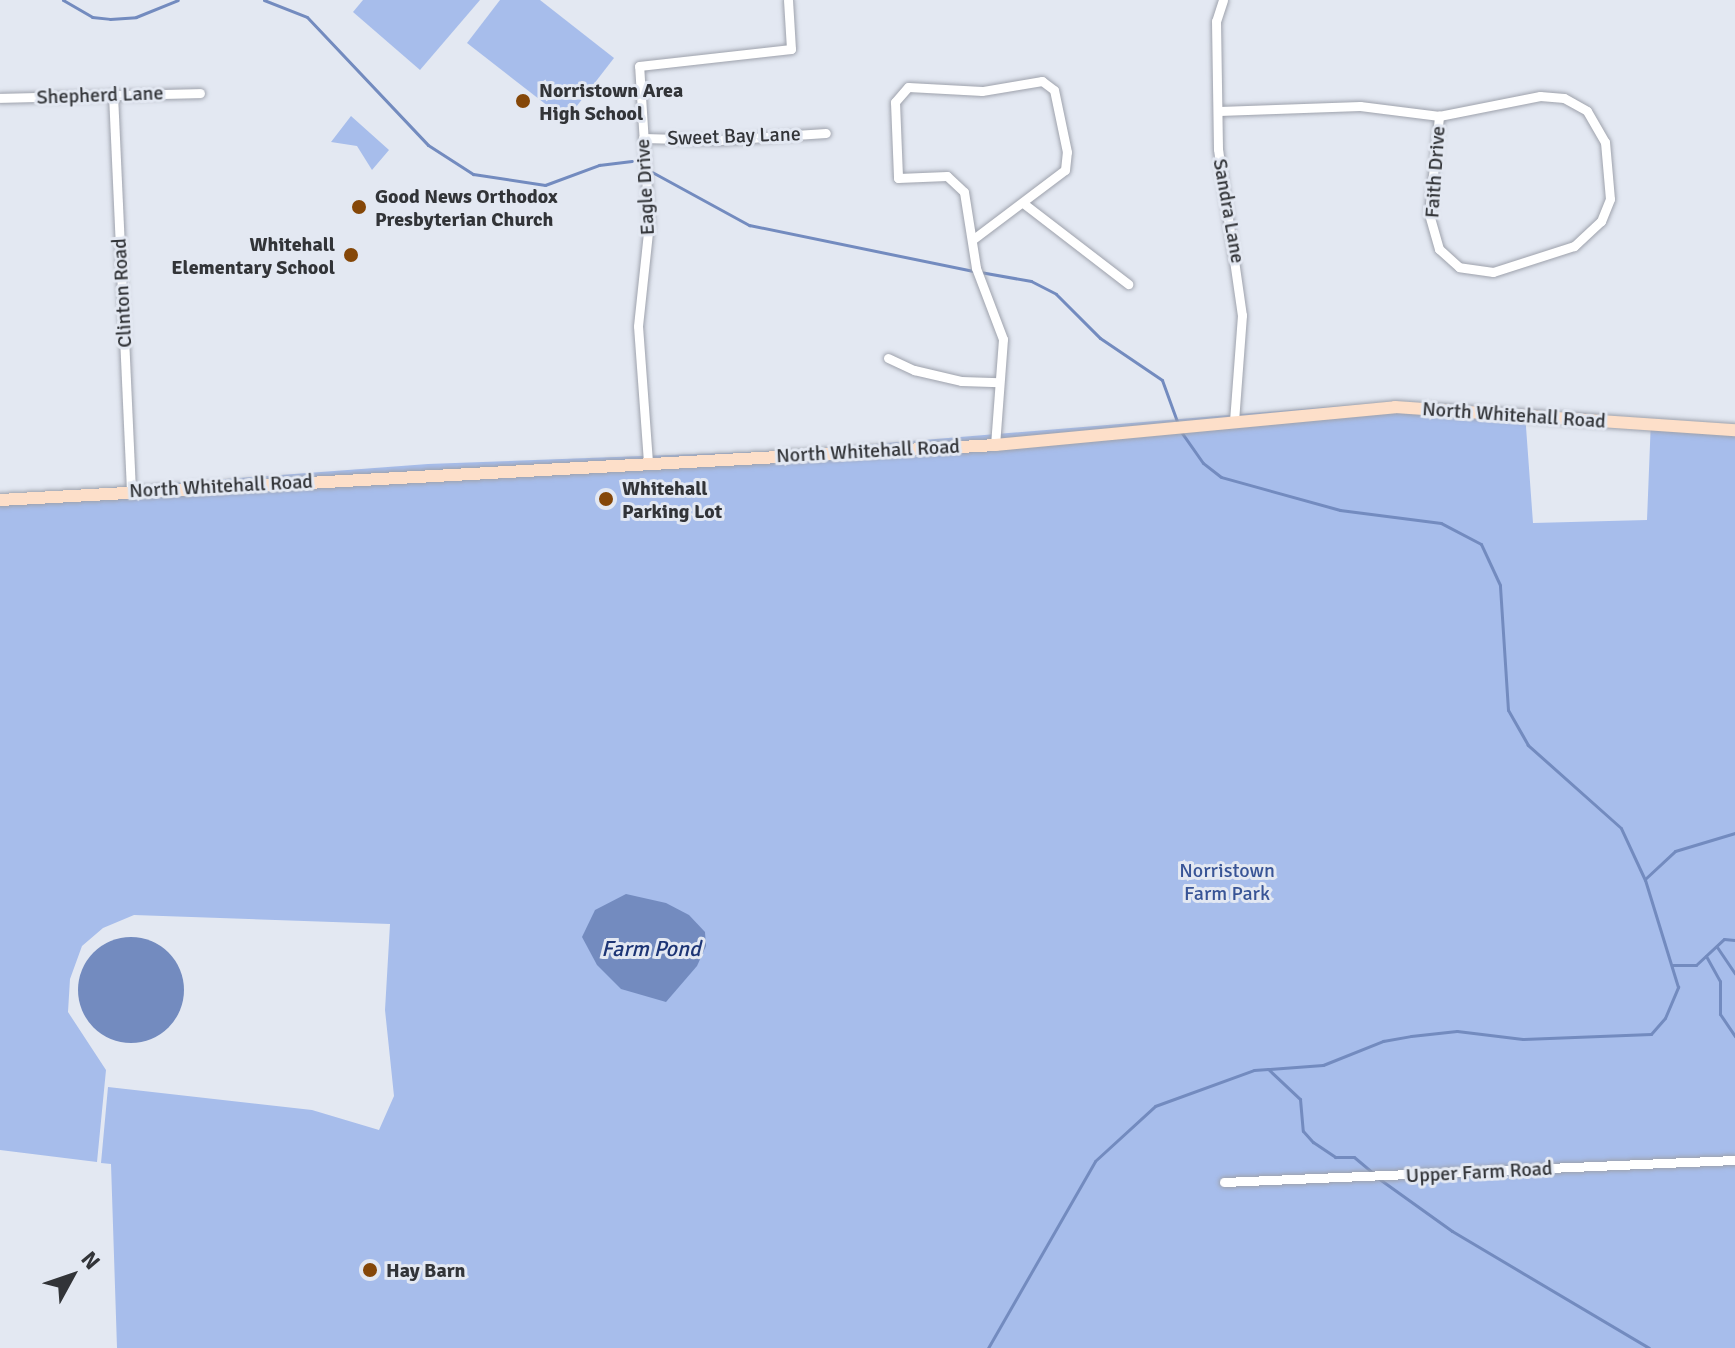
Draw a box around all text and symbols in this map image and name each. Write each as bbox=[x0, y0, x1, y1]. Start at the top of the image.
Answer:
place label: Norristown Area High School bbox=[539, 78, 683, 125]
street label: Shepherd Lane bbox=[36, 81, 164, 109]
marker: Norristown Area High School bbox=[514, 92, 532, 110]
street label: Sweet Bay Lane bbox=[667, 122, 801, 150]
street label: Faith Drive bbox=[1420, 125, 1450, 219]
street label: Eagle Drive bbox=[630, 138, 660, 236]
street label: Sandra Lane bbox=[1208, 157, 1250, 265]
place label: Good News Orthodox Presbyterian Church bbox=[375, 184, 558, 231]
marker: Good News Orthodox Presbyterian Church bbox=[350, 198, 368, 216]
place label: Whitehall Elementary School bbox=[171, 232, 335, 279]
street label: Clinton Road bbox=[107, 238, 137, 348]
marker: Whitehall Elementary School bbox=[342, 246, 360, 264]
street label: North Whitehall Road bbox=[1421, 397, 1607, 433]
street label: North Whitehall Road bbox=[776, 434, 960, 468]
street label: North Whitehall Road bbox=[129, 469, 313, 503]
place label: Whitehall Parking Lot bbox=[622, 476, 722, 523]
marker: Whitehall Parking Lot bbox=[597, 490, 615, 508]
park label: Norristown Farm Park bbox=[1179, 859, 1275, 906]
water label: Farm Pond bbox=[601, 936, 701, 962]
street label: Upper Farm Road bbox=[1405, 1156, 1553, 1188]
north arrow bbox=[32, 1236, 112, 1316]
text: N bbox=[76, 1246, 106, 1275]
place label: Hay Barn bbox=[386, 1258, 466, 1282]
marker: Hay Barn bbox=[361, 1261, 379, 1279]

